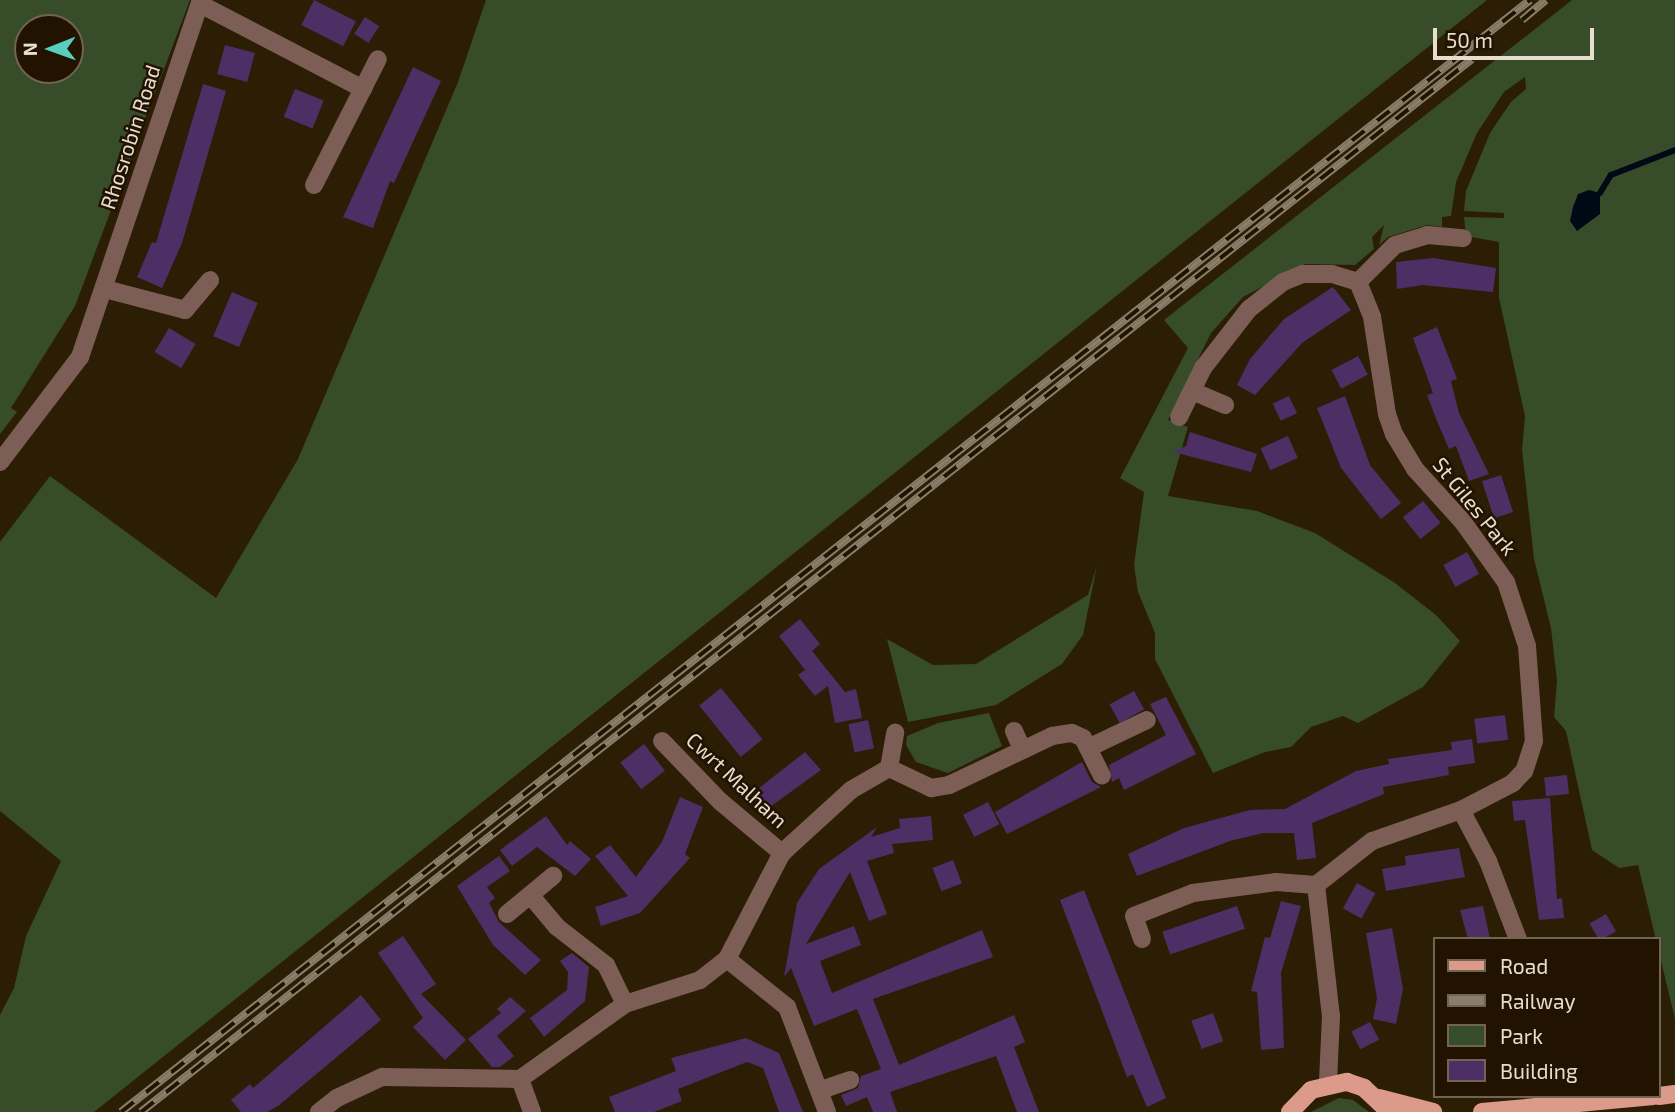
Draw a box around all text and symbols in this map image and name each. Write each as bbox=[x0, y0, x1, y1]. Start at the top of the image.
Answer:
north arrow bbox=[14, 14, 84, 84]
scale bar bbox=[1437, 14, 1598, 58]
text: 50 m bbox=[1446, 27, 1493, 52]
text: N bbox=[18, 42, 41, 56]
street label: Rhosrobin Road bbox=[95, 62, 165, 212]
street label: St Giles Park bbox=[1428, 452, 1522, 560]
street label: Cwrt Malham bbox=[681, 727, 793, 833]
legend bbox=[1434, 937, 1661, 1098]
text: Road bbox=[1500, 953, 1548, 978]
text: Railway bbox=[1500, 988, 1576, 1013]
text: Park bbox=[1500, 1023, 1543, 1048]
text: Building bbox=[1500, 1058, 1578, 1083]

